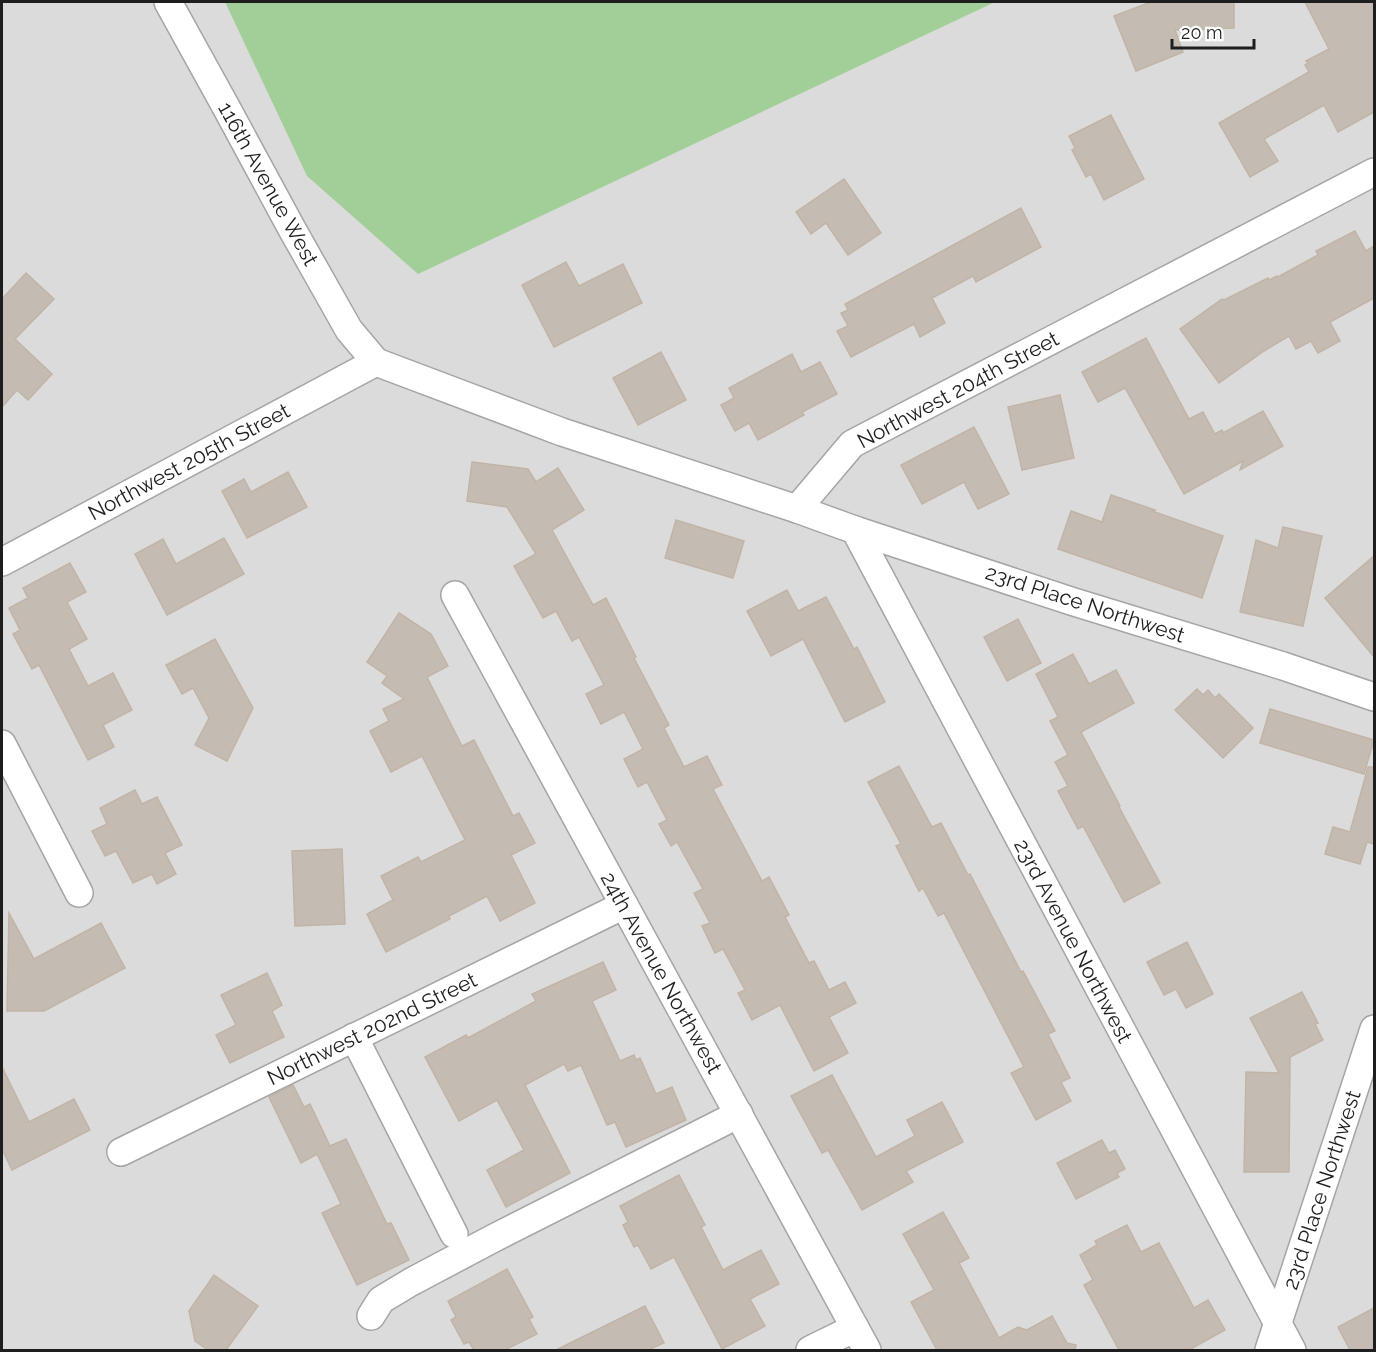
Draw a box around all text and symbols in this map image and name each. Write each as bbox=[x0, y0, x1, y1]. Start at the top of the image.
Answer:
scale bar bbox=[1172, 12, 1254, 50]
text: 20 m bbox=[1181, 22, 1223, 43]
street label: 116th Avenue West bbox=[213, 98, 324, 270]
street label: Northwest 204th Street bbox=[853, 326, 1063, 453]
street label: Northwest 205th Street bbox=[84, 398, 294, 525]
street label: 23rd Place Northwest bbox=[982, 559, 1188, 648]
street label: 23rd Avenue Northwest bbox=[1009, 835, 1138, 1047]
street label: 24th Avenue Northwest bbox=[596, 868, 727, 1078]
street label: Northwest 202nd Street bbox=[263, 967, 481, 1090]
street label: 23rd Place Northwest bbox=[1277, 1087, 1366, 1293]

